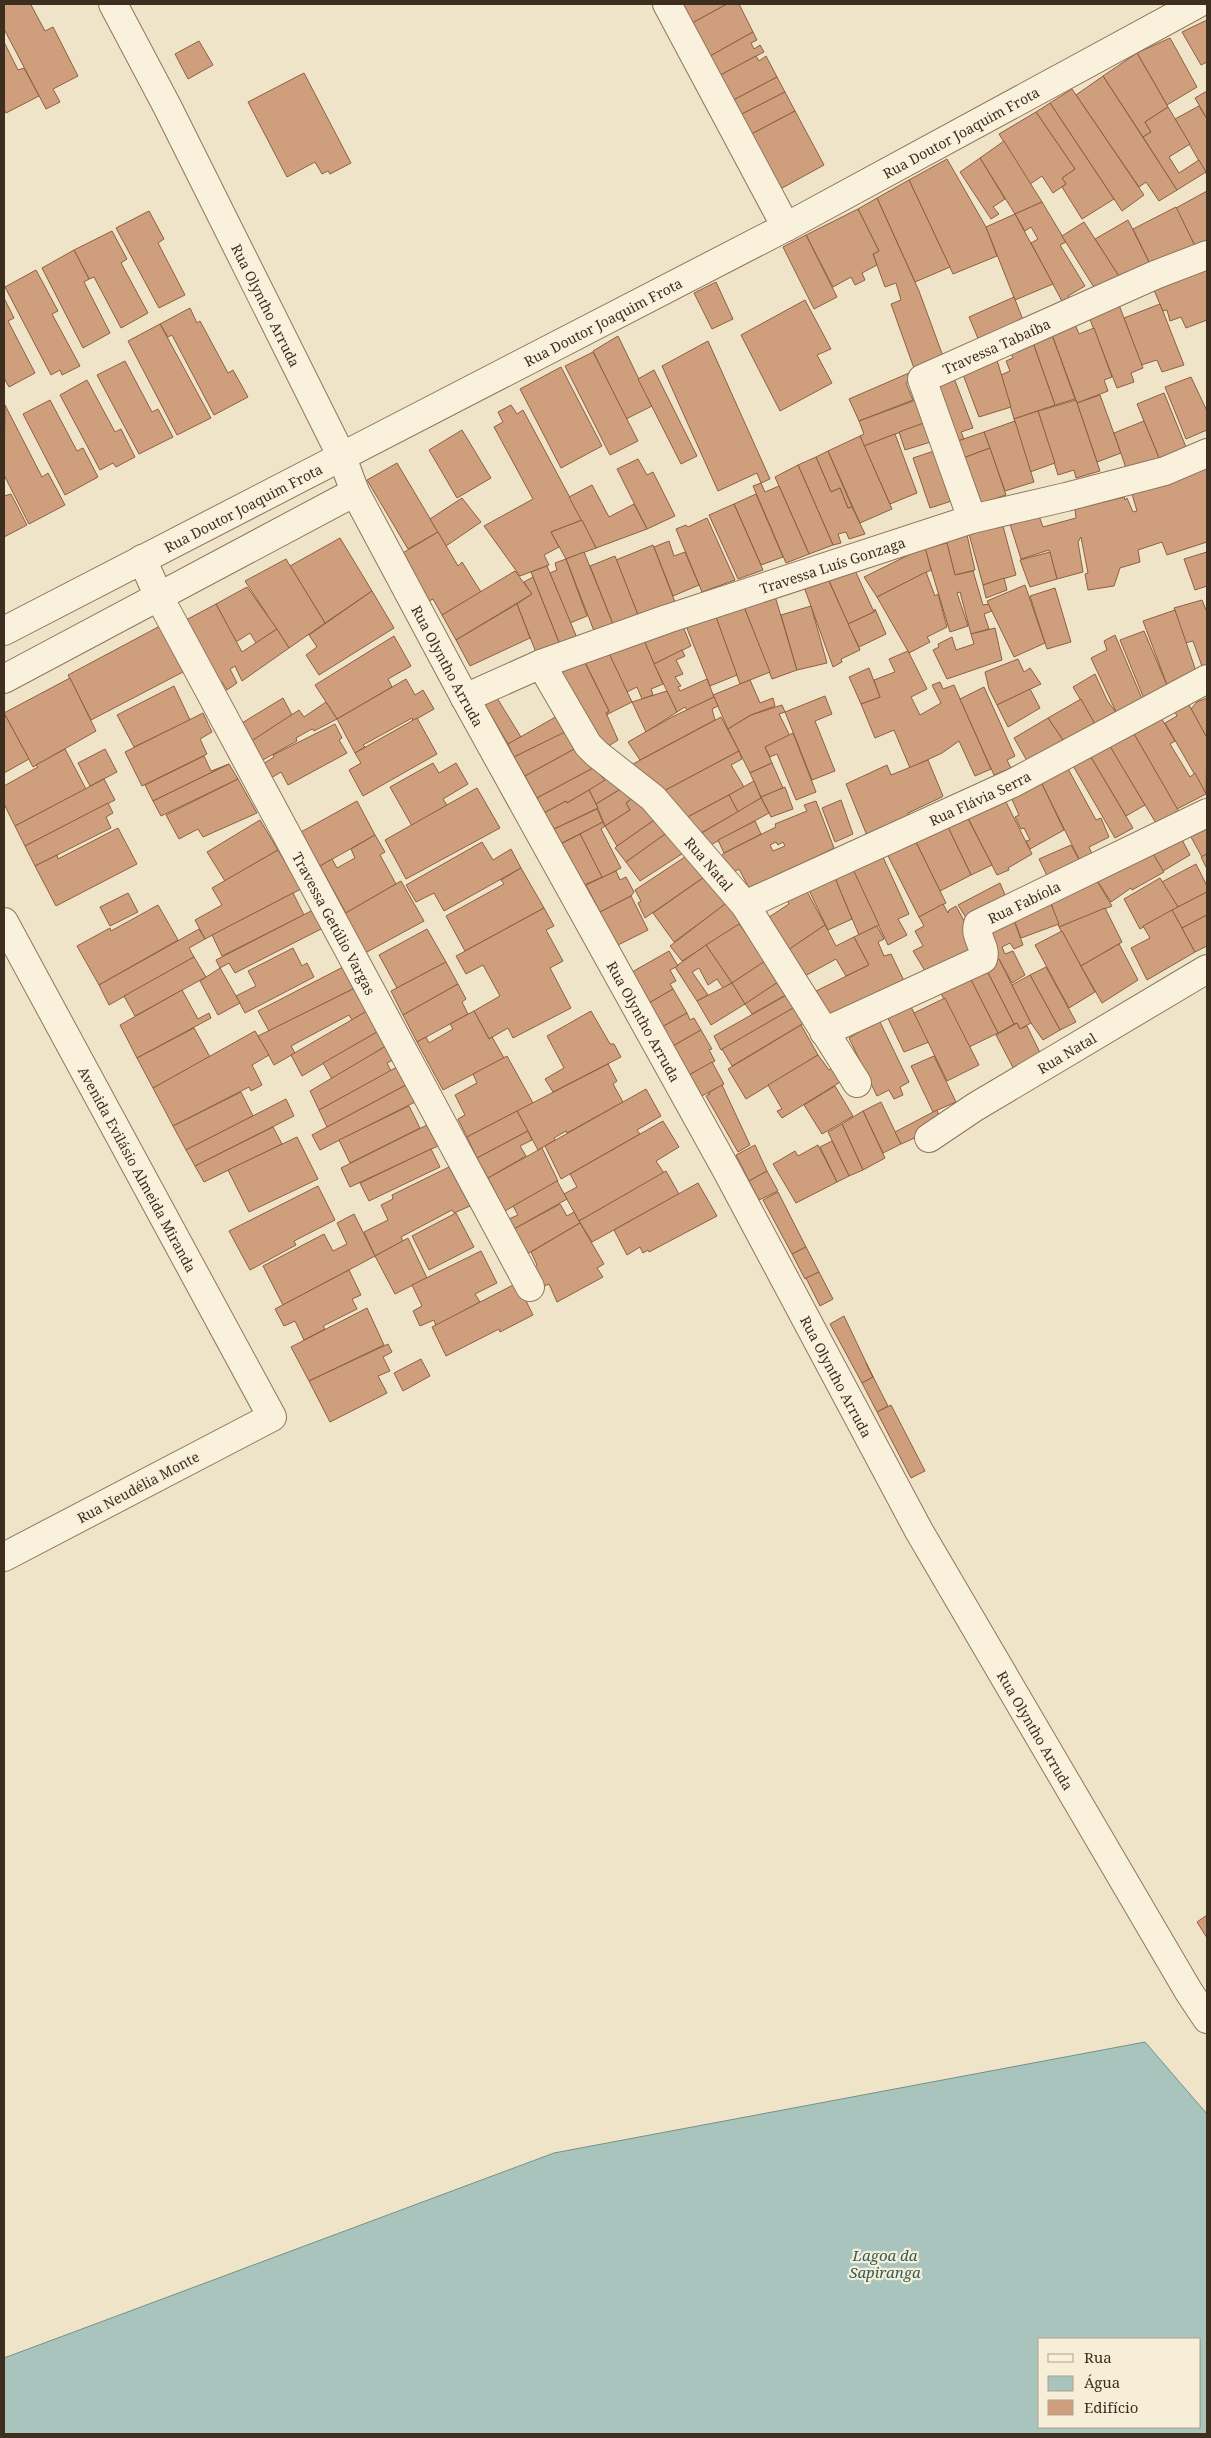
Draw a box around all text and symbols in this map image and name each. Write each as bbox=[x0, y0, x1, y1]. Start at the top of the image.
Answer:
street label: Rua Doutor Joaquim Frota bbox=[879, 82, 1043, 182]
street label: Rua Olyntho Arruda bbox=[228, 240, 305, 370]
street label: Rua Doutor Joaquim Frota bbox=[520, 273, 685, 370]
street label: Travessa Tabaíba bbox=[939, 313, 1053, 378]
street label: Rua Doutor Joaquim Frota bbox=[161, 459, 325, 556]
street label: Travessa Luís Gonzaga bbox=[757, 532, 908, 598]
street label: Rua Olyntho Arruda bbox=[408, 602, 488, 730]
street label: Rua Flávia Serra bbox=[926, 766, 1034, 830]
street label: Rua Natal bbox=[681, 833, 738, 895]
street label: Travessa Getúlio Vargas bbox=[288, 849, 380, 998]
street label: Rua Fabíola bbox=[984, 876, 1063, 927]
street label: Rua Olyntho Arruda bbox=[603, 957, 685, 1085]
street label: Rua Natal bbox=[1034, 1027, 1100, 1077]
street label: Avenida Evilásio Almeida Miranda bbox=[74, 1063, 201, 1275]
street label: Rua Olyntho Arruda bbox=[796, 1312, 877, 1441]
street label: Rua Neudélia Monte bbox=[74, 1447, 202, 1527]
street label: Rua Olyntho Arruda bbox=[993, 1667, 1078, 1793]
water label: Lagoa da Sapiranga bbox=[849, 2245, 921, 2282]
legend bbox=[1038, 2338, 1201, 2428]
text: Rua bbox=[1084, 2347, 1112, 2367]
text: Água bbox=[1084, 2372, 1120, 2392]
text: Edifício bbox=[1084, 2397, 1139, 2417]

